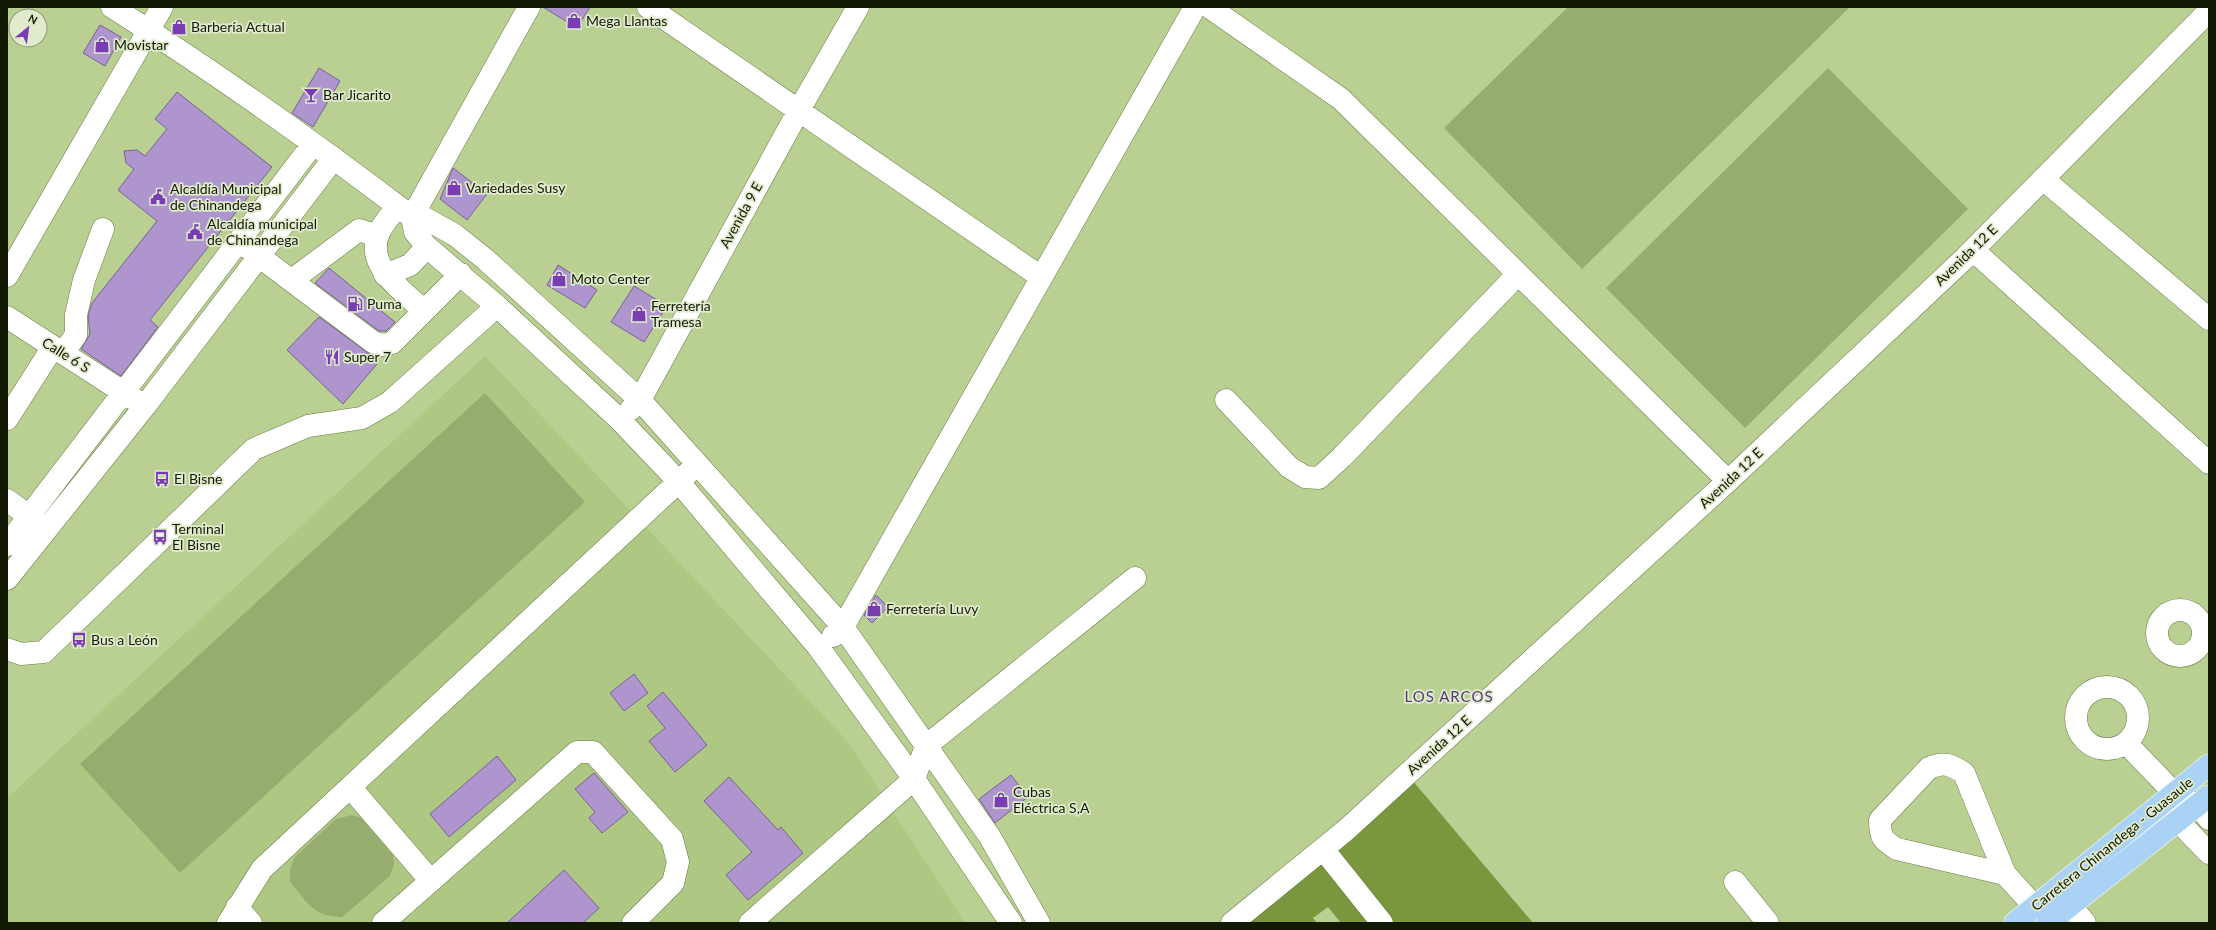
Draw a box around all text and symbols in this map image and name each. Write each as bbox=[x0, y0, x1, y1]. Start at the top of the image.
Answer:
north arrow bbox=[8, 8, 48, 48]
text: N bbox=[26, 11, 40, 27]
shop icon: Mega Llantas bbox=[565, 12, 583, 30]
place label: Mega Llantas bbox=[586, 12, 667, 29]
shop icon: Barbería Actual bbox=[170, 18, 188, 36]
place label: Barbería Actual bbox=[191, 18, 285, 35]
shop icon: Movistar bbox=[93, 36, 111, 54]
place label: Movistar bbox=[114, 36, 168, 53]
bar icon: Bar Jicarito bbox=[302, 86, 320, 104]
place label: Bar Jicarito bbox=[323, 86, 391, 103]
shop icon: Variedades Susy bbox=[445, 179, 463, 197]
place label: Variedades Susy bbox=[466, 179, 566, 196]
street label: Avenida 9 E bbox=[716, 179, 766, 251]
place label: Alcaldía Municipal de Chinandega bbox=[170, 180, 281, 213]
public building icon: Alcaldía Municipal de Chinandega bbox=[149, 188, 167, 206]
place label: Alcaldía municipal de Chinandega bbox=[207, 215, 317, 248]
street label: Avenida 12 E bbox=[1931, 220, 2001, 289]
public building icon: Alcaldía municipal de Chinandega bbox=[186, 223, 204, 241]
shop icon: Moto Center bbox=[550, 270, 568, 288]
place label: Moto Center bbox=[571, 270, 650, 287]
fuel station icon: Puma bbox=[346, 295, 364, 313]
place label: Puma bbox=[367, 295, 402, 312]
place label: Ferretería Tramesa bbox=[651, 297, 711, 330]
shop icon: Ferretería Tramesa bbox=[630, 305, 648, 323]
street label: Calle 6 S bbox=[39, 333, 93, 376]
restaurant icon: Super 7 bbox=[323, 348, 341, 366]
place label: Super 7 bbox=[344, 348, 391, 365]
street label: Avenida 12 E bbox=[1695, 444, 1766, 511]
bus stop icon: El Bisne bbox=[153, 470, 171, 488]
place label: El Bisne bbox=[174, 470, 222, 487]
place label: Terminal El Bisne bbox=[172, 520, 224, 553]
bus stop icon: Terminal El Bisne bbox=[151, 528, 169, 546]
shop icon: Ferretería Luvy bbox=[865, 600, 883, 618]
place label: Ferretería Luvy bbox=[886, 600, 979, 617]
bus stop icon: Bus a León bbox=[70, 631, 88, 649]
place label: Bus a León bbox=[91, 631, 158, 648]
district label: LOS ARCOS bbox=[1404, 687, 1494, 705]
street label: Avenida 12 E bbox=[1403, 711, 1474, 778]
street label: Carretera Chinandega - Guasaule bbox=[2028, 773, 2196, 914]
place label: Cubas Eléctrica S,A bbox=[1013, 783, 1090, 816]
shop icon: Cubas Eléctrica S,A bbox=[992, 791, 1010, 809]

